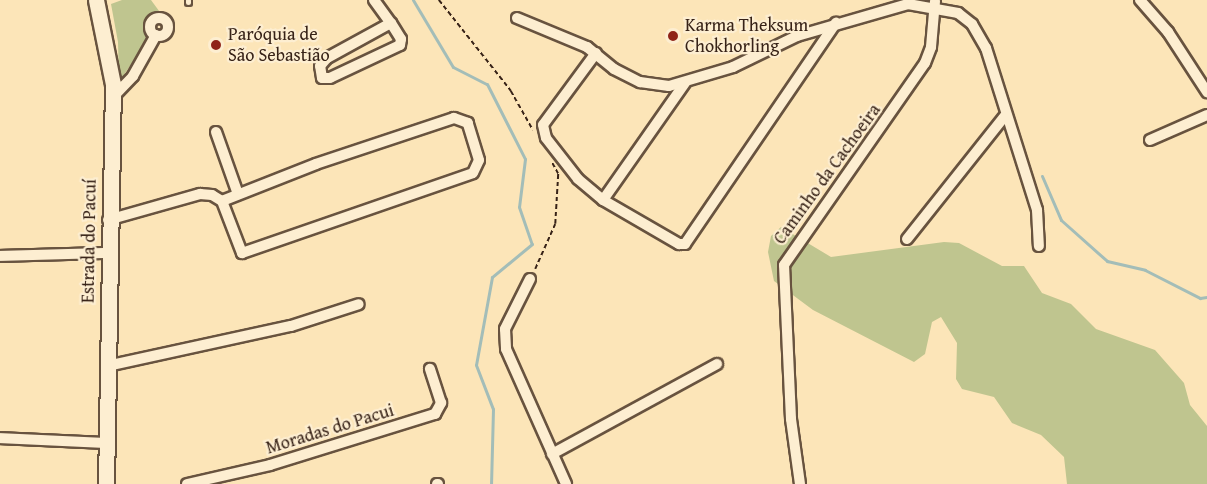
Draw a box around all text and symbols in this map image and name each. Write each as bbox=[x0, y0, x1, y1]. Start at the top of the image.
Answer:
place label: Karma Theksum Chokhorling bbox=[685, 15, 808, 57]
place label: Paróquia de São Sebastião bbox=[228, 24, 330, 66]
marker: Karma Theksum Chokhorling bbox=[666, 29, 680, 43]
marker: Paróquia de São Sebastião bbox=[209, 38, 223, 52]
street label: Caminho da Cachoeira bbox=[769, 100, 885, 248]
street label: Estrada do Pacuí bbox=[77, 179, 101, 303]
street label: Moradas do Pacui bbox=[263, 399, 397, 459]

